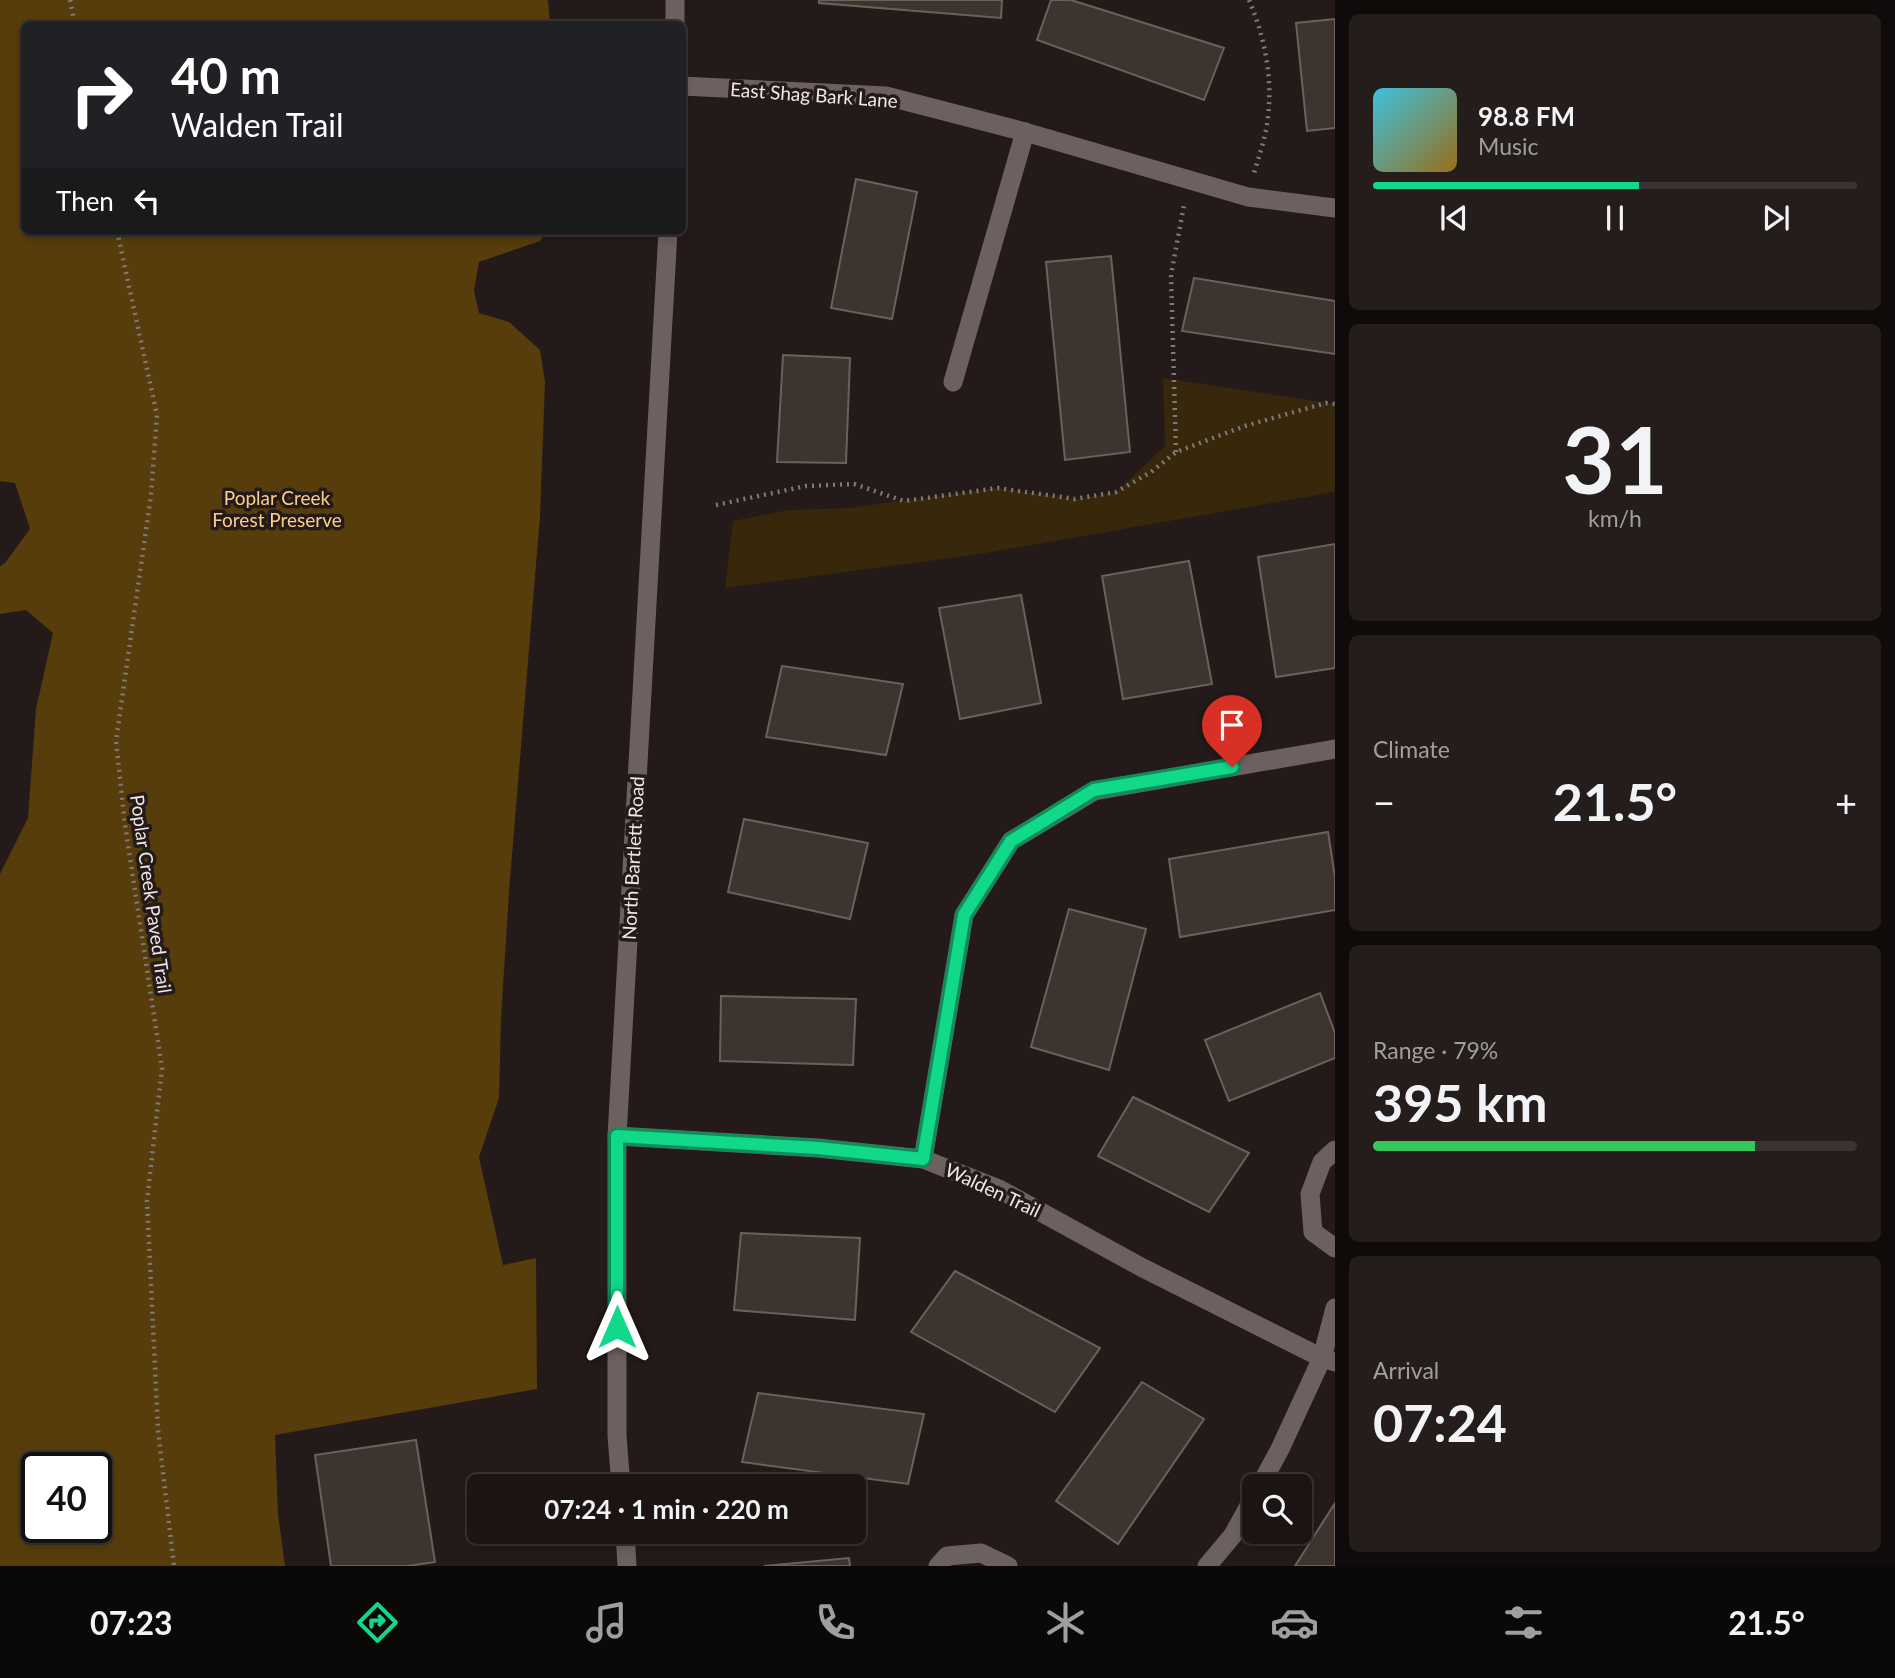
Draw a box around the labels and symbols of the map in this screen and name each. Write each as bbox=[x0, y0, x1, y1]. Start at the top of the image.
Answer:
street label: East Shag Bark Lane bbox=[729, 77, 899, 112]
park label: Poplar Creek Forest Preserve bbox=[212, 486, 342, 531]
pin bbox=[1202, 695, 1262, 767]
street label: North Bartlett Road bbox=[617, 776, 648, 940]
street label: Poplar Creek Paved Trail bbox=[126, 793, 177, 995]
street label: Walden Trail bbox=[942, 1157, 1045, 1222]
position arrow bbox=[580, 1290, 654, 1364]
speed limit sign: 40 bbox=[21, 1452, 112, 1543]

